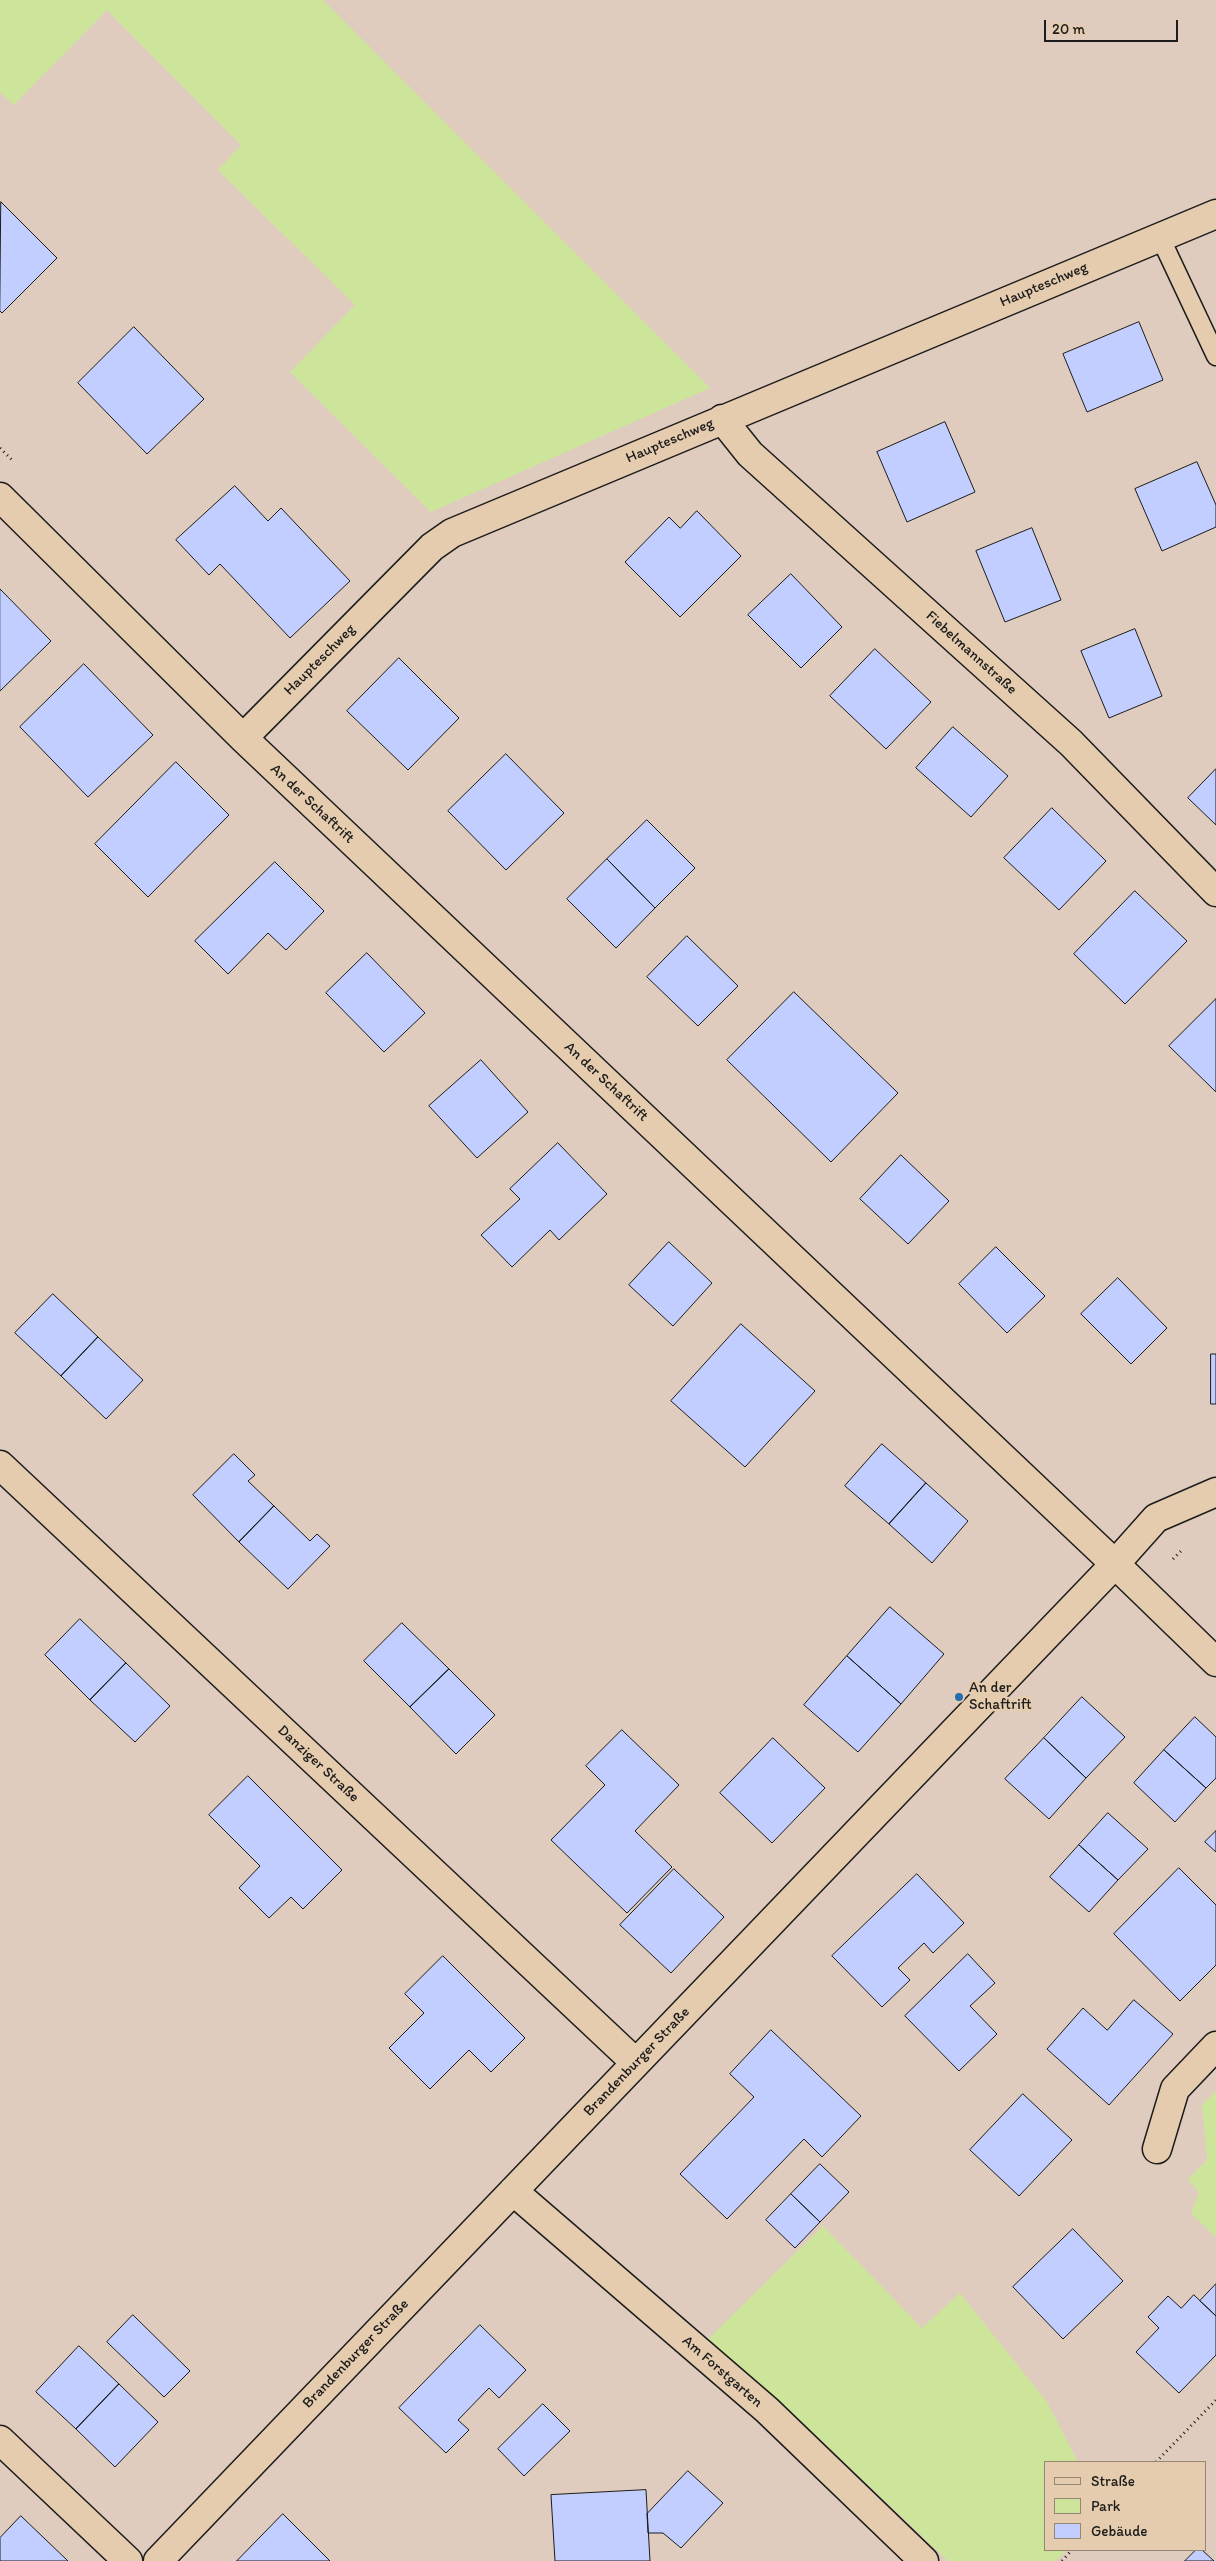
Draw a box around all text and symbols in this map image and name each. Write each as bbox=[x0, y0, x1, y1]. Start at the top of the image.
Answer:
scale bar bbox=[1046, 10, 1180, 42]
text: 20 m bbox=[1052, 20, 1085, 38]
street label: Haupteschweg bbox=[997, 258, 1091, 312]
street label: Haupteschweg bbox=[623, 414, 717, 468]
street label: Fiebelmannstraße bbox=[922, 607, 1020, 699]
street label: Haupteschweg bbox=[281, 621, 359, 699]
street label: An der Schaftrift bbox=[266, 760, 358, 848]
street label: An der Schaftrift bbox=[560, 1038, 652, 1126]
place label: An der Schaftrift bbox=[969, 1679, 1032, 1714]
marker: An der Schaftrift bbox=[953, 1691, 965, 1703]
street label: Danziger Straße bbox=[273, 1722, 363, 1806]
street label: Brandenburger Straße bbox=[580, 2004, 694, 2120]
street label: Brandenburger Straße bbox=[299, 2296, 413, 2412]
street label: Am Forstgarten bbox=[678, 2332, 766, 2412]
legend bbox=[1044, 2461, 1206, 2551]
text: Straße bbox=[1091, 2472, 1135, 2490]
text: Park bbox=[1091, 2497, 1121, 2515]
text: Gebäude bbox=[1091, 2522, 1148, 2540]

